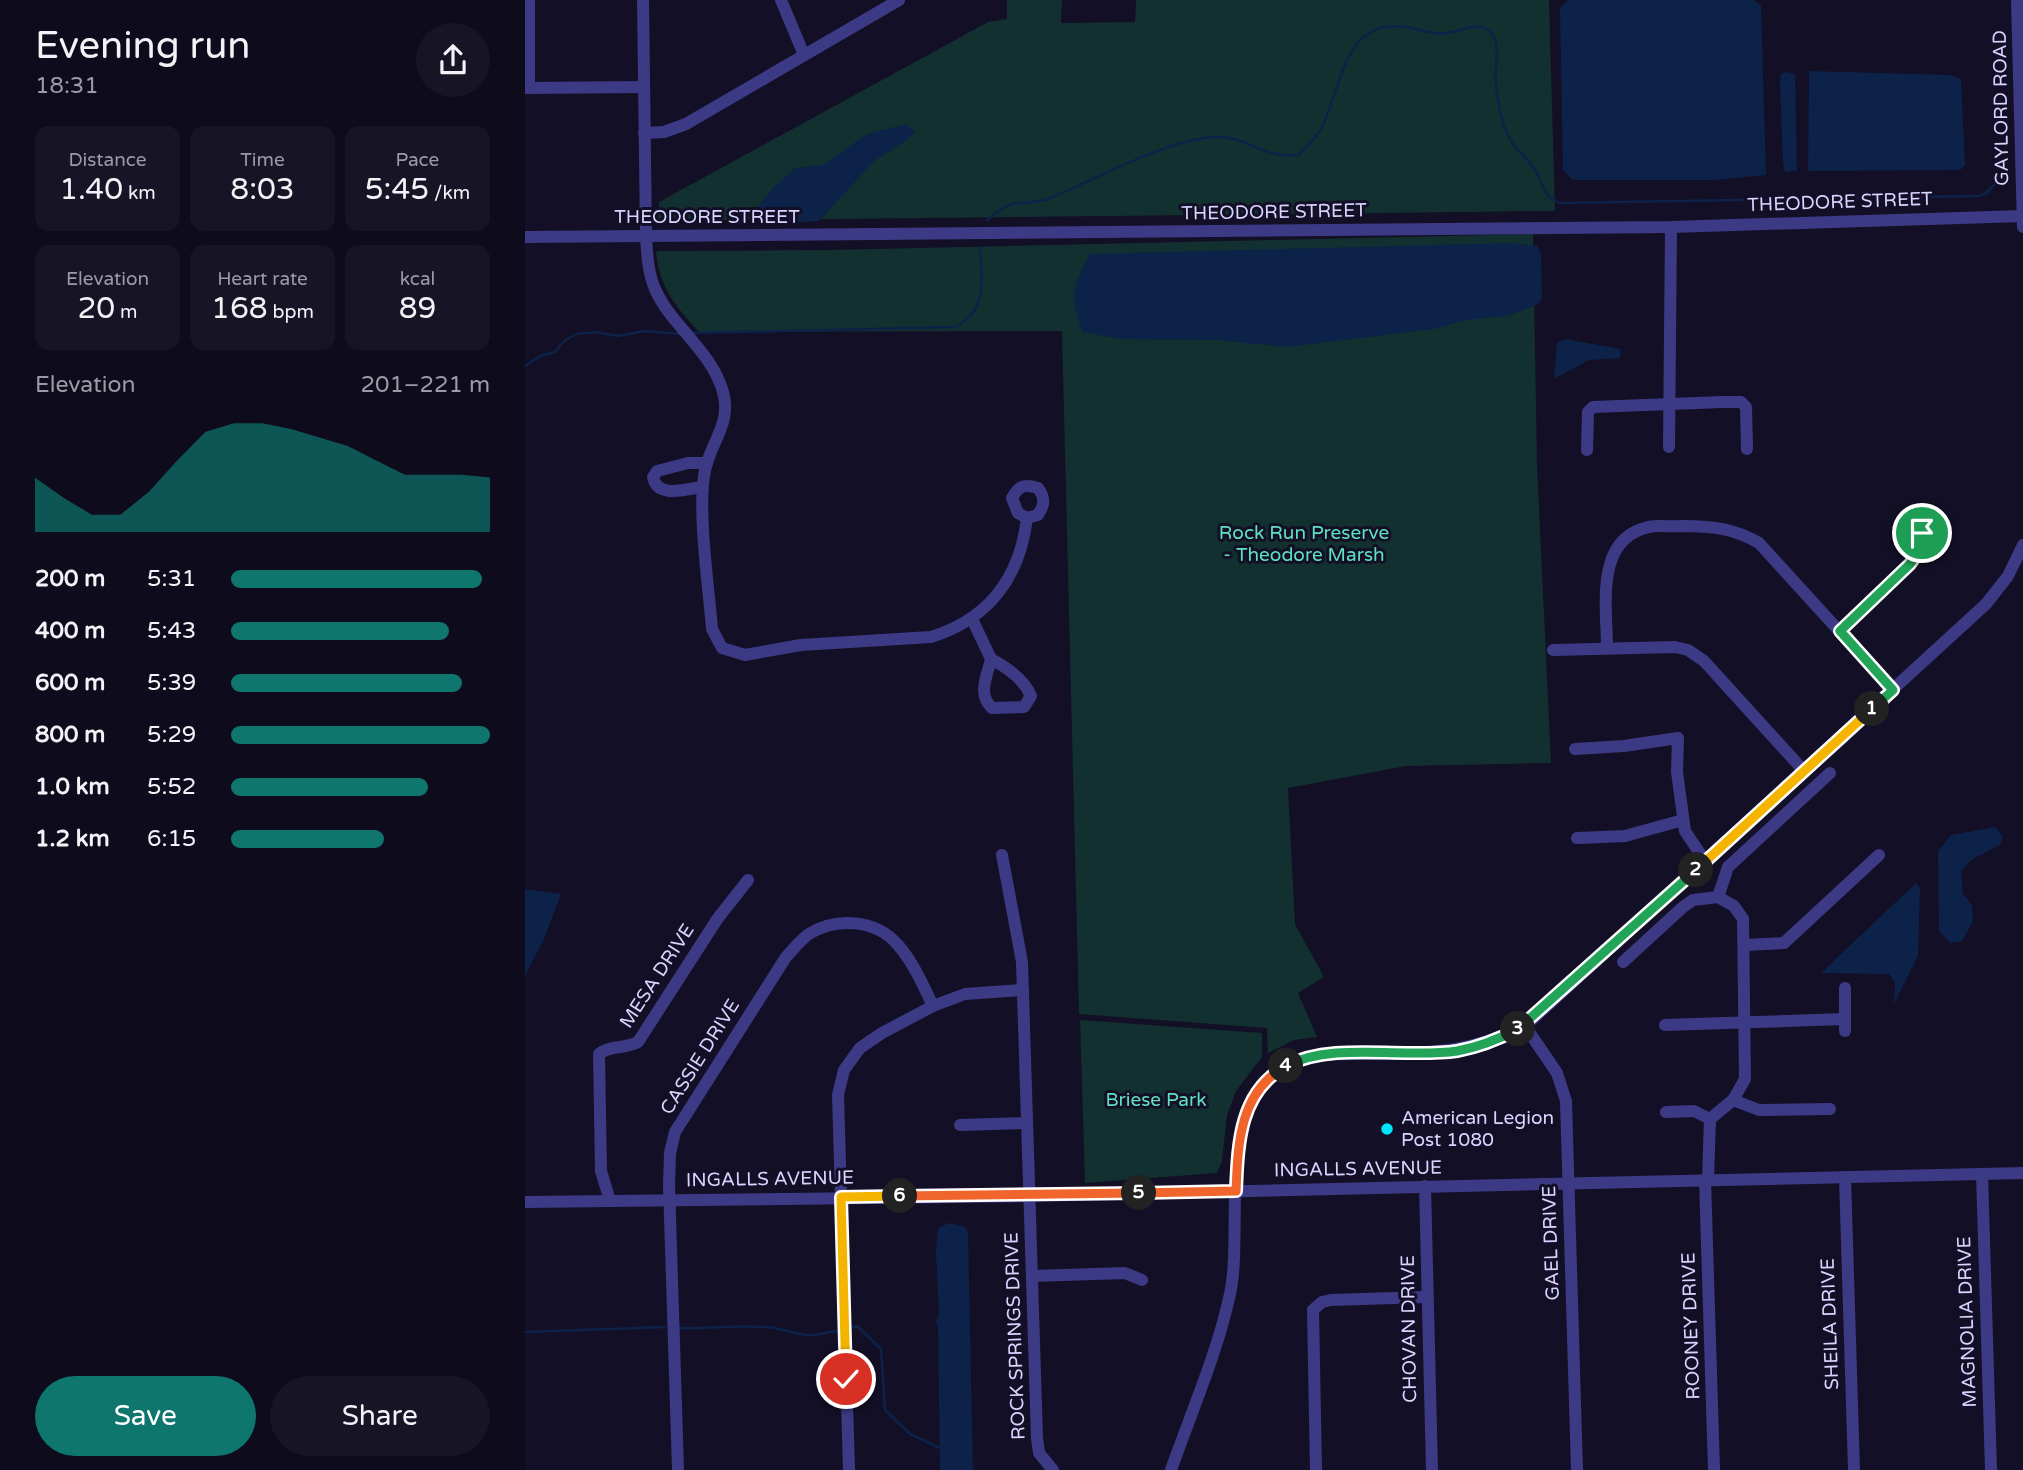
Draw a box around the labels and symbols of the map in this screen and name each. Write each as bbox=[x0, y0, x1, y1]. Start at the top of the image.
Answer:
street label: GAYLORD ROAD bbox=[1989, 30, 2013, 186]
street label: THEODORE STREET bbox=[1747, 188, 1934, 216]
street label: THEODORE STREET bbox=[1181, 199, 1367, 225]
street label: THEODORE STREET bbox=[614, 206, 800, 228]
pin bbox=[1892, 503, 1952, 563]
park label: Rock Run Preserve - Theodore Marsh bbox=[1219, 522, 1389, 566]
pin: 1 bbox=[1855, 692, 1889, 726]
pin: 2 bbox=[1679, 852, 1713, 888]
street label: MESA DRIVE bbox=[615, 920, 699, 1032]
street label: CASSIE DRIVE bbox=[656, 995, 744, 1119]
pin: 3 bbox=[1501, 1012, 1535, 1046]
pin: 4 bbox=[1269, 1048, 1303, 1084]
park label: Briese Park bbox=[1105, 1089, 1207, 1111]
place label: American Legion Post 1080 bbox=[1401, 1107, 1554, 1151]
marker: American Legion Post 1080 bbox=[1379, 1121, 1395, 1137]
street label: INGALLS AVENUE bbox=[1274, 1157, 1442, 1181]
street label: INGALLS AVENUE bbox=[686, 1167, 854, 1191]
pin: 5 bbox=[1121, 1176, 1157, 1210]
pin: 6 bbox=[883, 1178, 917, 1214]
street label: GAEL DRIVE bbox=[1538, 1185, 1564, 1301]
street label: ROCK SPRINGS DRIVE bbox=[1000, 1232, 1030, 1440]
street label: MAGNOLIA DRIVE bbox=[1953, 1236, 1981, 1408]
street label: ROONEY DRIVE bbox=[1677, 1252, 1705, 1400]
street label: CHOVAN DRIVE bbox=[1397, 1255, 1421, 1403]
street label: SHEILA DRIVE bbox=[1817, 1258, 1843, 1390]
pin bbox=[816, 1349, 876, 1409]

